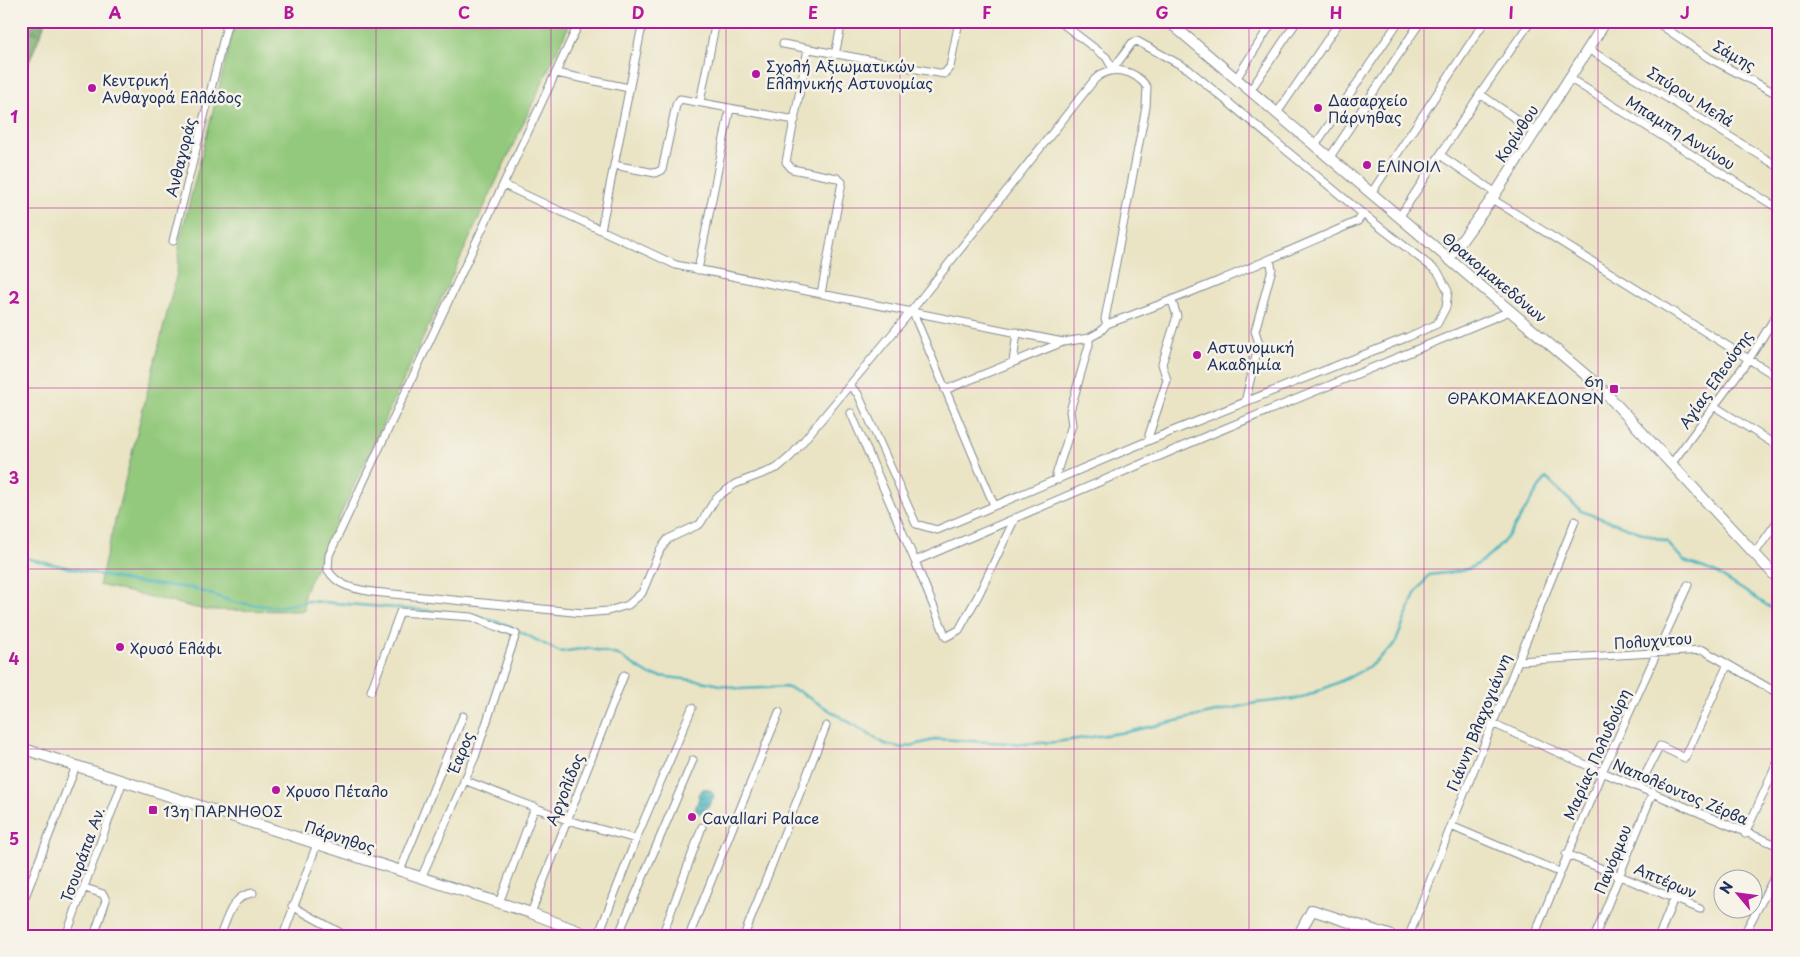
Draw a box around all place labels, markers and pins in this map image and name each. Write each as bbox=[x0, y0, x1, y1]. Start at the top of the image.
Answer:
place label: Σχολή Αξιωματικών Ελληνικής Αστυνομίας bbox=[766, 54, 933, 94]
place label: Κεντρική Ανθαγορά Ελλάδος bbox=[102, 68, 242, 108]
marker: Σχολή Αξιωματικών Ελληνικής Αστυνομίας bbox=[750, 68, 762, 80]
marker: Κεντρική Ανθαγορά Ελλάδος bbox=[86, 82, 98, 94]
place label: Δασαρχείο Πάρνηθας bbox=[1328, 88, 1408, 128]
marker: Δασαρχείο Πάρνηθας bbox=[1312, 102, 1324, 114]
place label: ΕΛΙΝΟΙΛ bbox=[1377, 154, 1441, 177]
marker: ΕΛΙΝΟΙΛ bbox=[1361, 159, 1373, 171]
place label: Αστυνομική Ακαδημία bbox=[1207, 335, 1294, 375]
marker: Αστυνομική Ακαδημία bbox=[1191, 349, 1203, 361]
place label: 6η ΘΡΑΚΟΜΑΚΕΔΟΝΩΝ bbox=[1447, 369, 1604, 409]
marker: 6η ΘΡΑΚΟΜΑΚΕΔΟΝΩΝ bbox=[1608, 383, 1620, 395]
place label: Χρυσό Ελάφι bbox=[130, 636, 222, 659]
marker: Χρυσό Ελάφι bbox=[114, 641, 126, 653]
place label: Χρυσο Πέταλο bbox=[286, 779, 388, 802]
marker: Χρυσο Πέταλο bbox=[270, 784, 282, 796]
place label: 13η ΠΑΡΝΗΘΟΣ bbox=[163, 799, 283, 822]
marker: 13η ΠΑΡΝΗΘΟΣ bbox=[147, 804, 159, 816]
place label: Cavallari Palace bbox=[702, 806, 819, 829]
marker: Cavallari Palace bbox=[686, 811, 698, 823]

